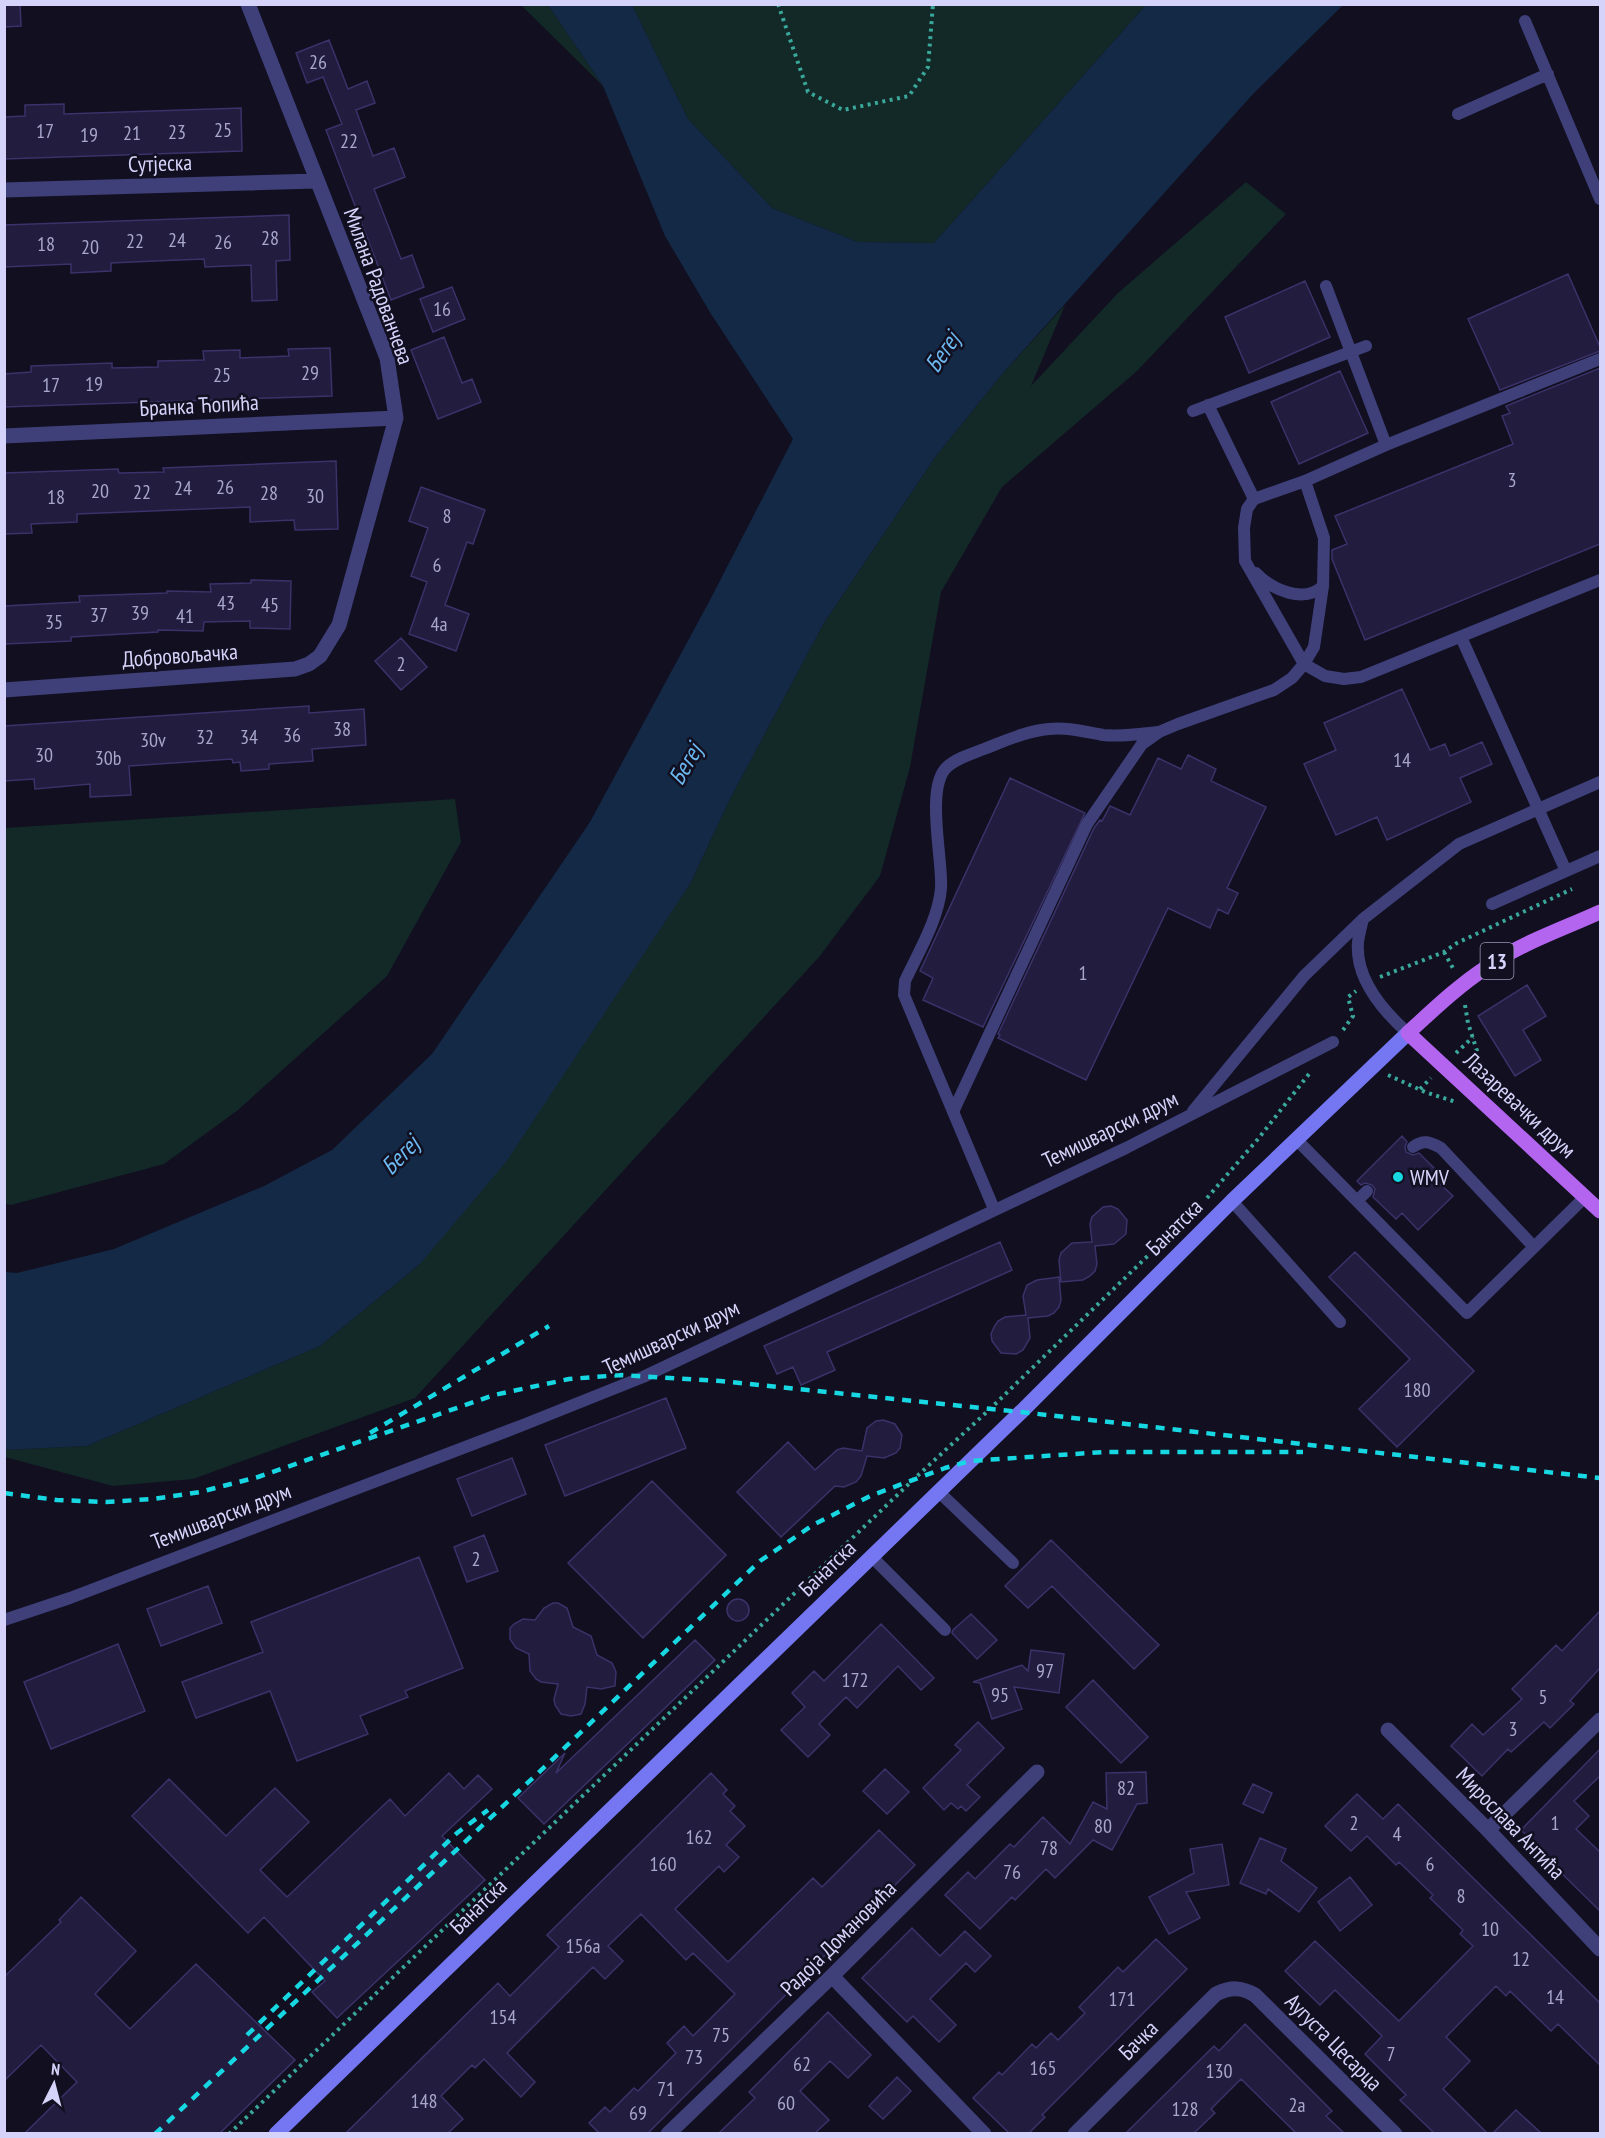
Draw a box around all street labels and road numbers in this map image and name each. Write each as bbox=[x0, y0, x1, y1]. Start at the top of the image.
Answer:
street label: Сутјеска bbox=[127, 148, 193, 178]
street label: Милана Радованчева bbox=[338, 204, 420, 368]
street label: Бранка Ћопића bbox=[139, 388, 259, 422]
street label: Добровољачка bbox=[121, 637, 239, 673]
road number: 13 bbox=[1480, 943, 1514, 979]
street label: Лазаревачки друм bbox=[1457, 1045, 1582, 1164]
street label: Темишварски друм bbox=[1038, 1084, 1182, 1174]
street label: Банатска bbox=[1140, 1193, 1208, 1261]
street label: Темишварски друм bbox=[598, 1293, 744, 1381]
street label: Темишварски друм bbox=[147, 1476, 295, 1556]
street label: Банатска bbox=[793, 1534, 861, 1602]
street label: Мирослава Антића bbox=[1451, 1761, 1571, 1885]
street label: Банатска bbox=[444, 1872, 512, 1940]
street label: Радоја Домановића bbox=[774, 1874, 902, 2002]
street label: Аугуста Цесарца bbox=[1279, 1987, 1389, 2097]
street label: Бачка bbox=[1112, 2014, 1164, 2066]

